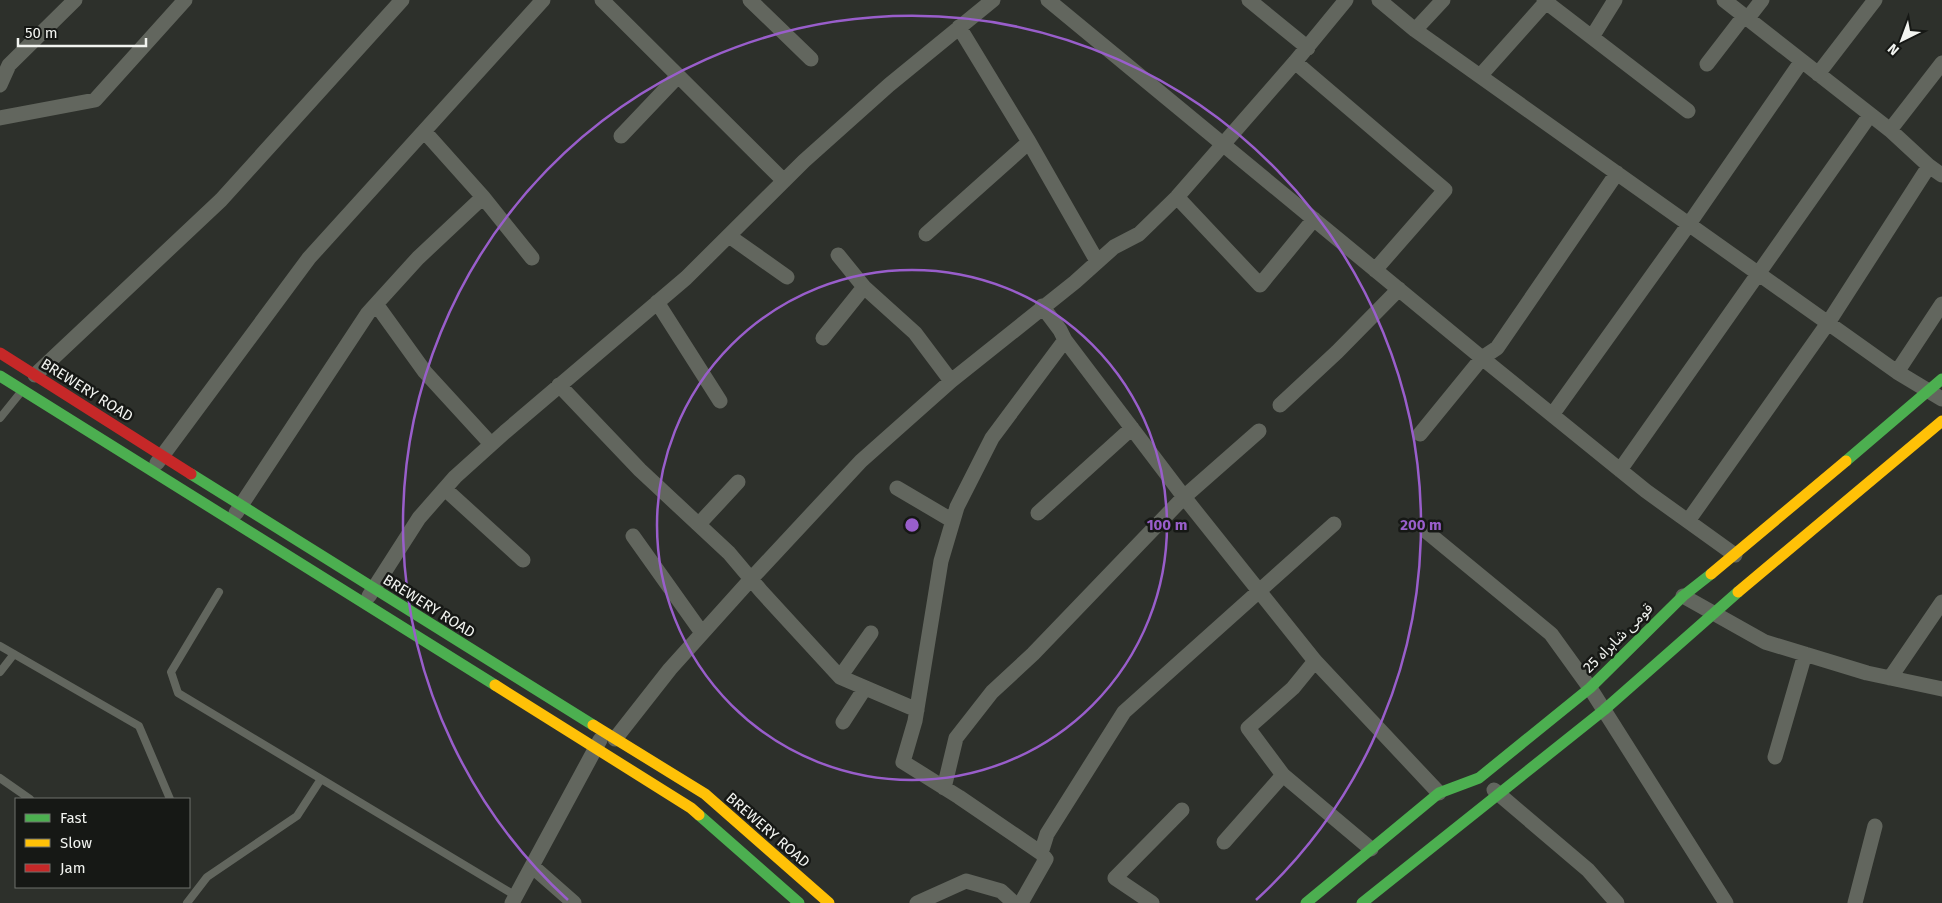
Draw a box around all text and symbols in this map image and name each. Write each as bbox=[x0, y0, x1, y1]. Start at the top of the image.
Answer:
scale bar bbox=[18, 15, 145, 47]
north arrow bbox=[1877, 15, 1927, 65]
text: 50 m bbox=[25, 24, 58, 42]
text: N bbox=[1884, 40, 1903, 59]
street label: BREWERY ROAD bbox=[38, 355, 136, 425]
centre of rings bbox=[903, 516, 921, 534]
text: 100 m bbox=[1147, 516, 1187, 534]
text: 200 m bbox=[1400, 516, 1442, 534]
street label: BREWERY ROAD bbox=[380, 571, 478, 641]
street label: قومی شاہراہ 25 bbox=[1579, 599, 1657, 677]
street label: BREWERY ROAD bbox=[722, 789, 814, 871]
legend bbox=[15, 798, 190, 888]
text: Fast bbox=[60, 809, 87, 827]
text: Slow bbox=[60, 834, 92, 852]
text: Jam bbox=[60, 859, 86, 877]

